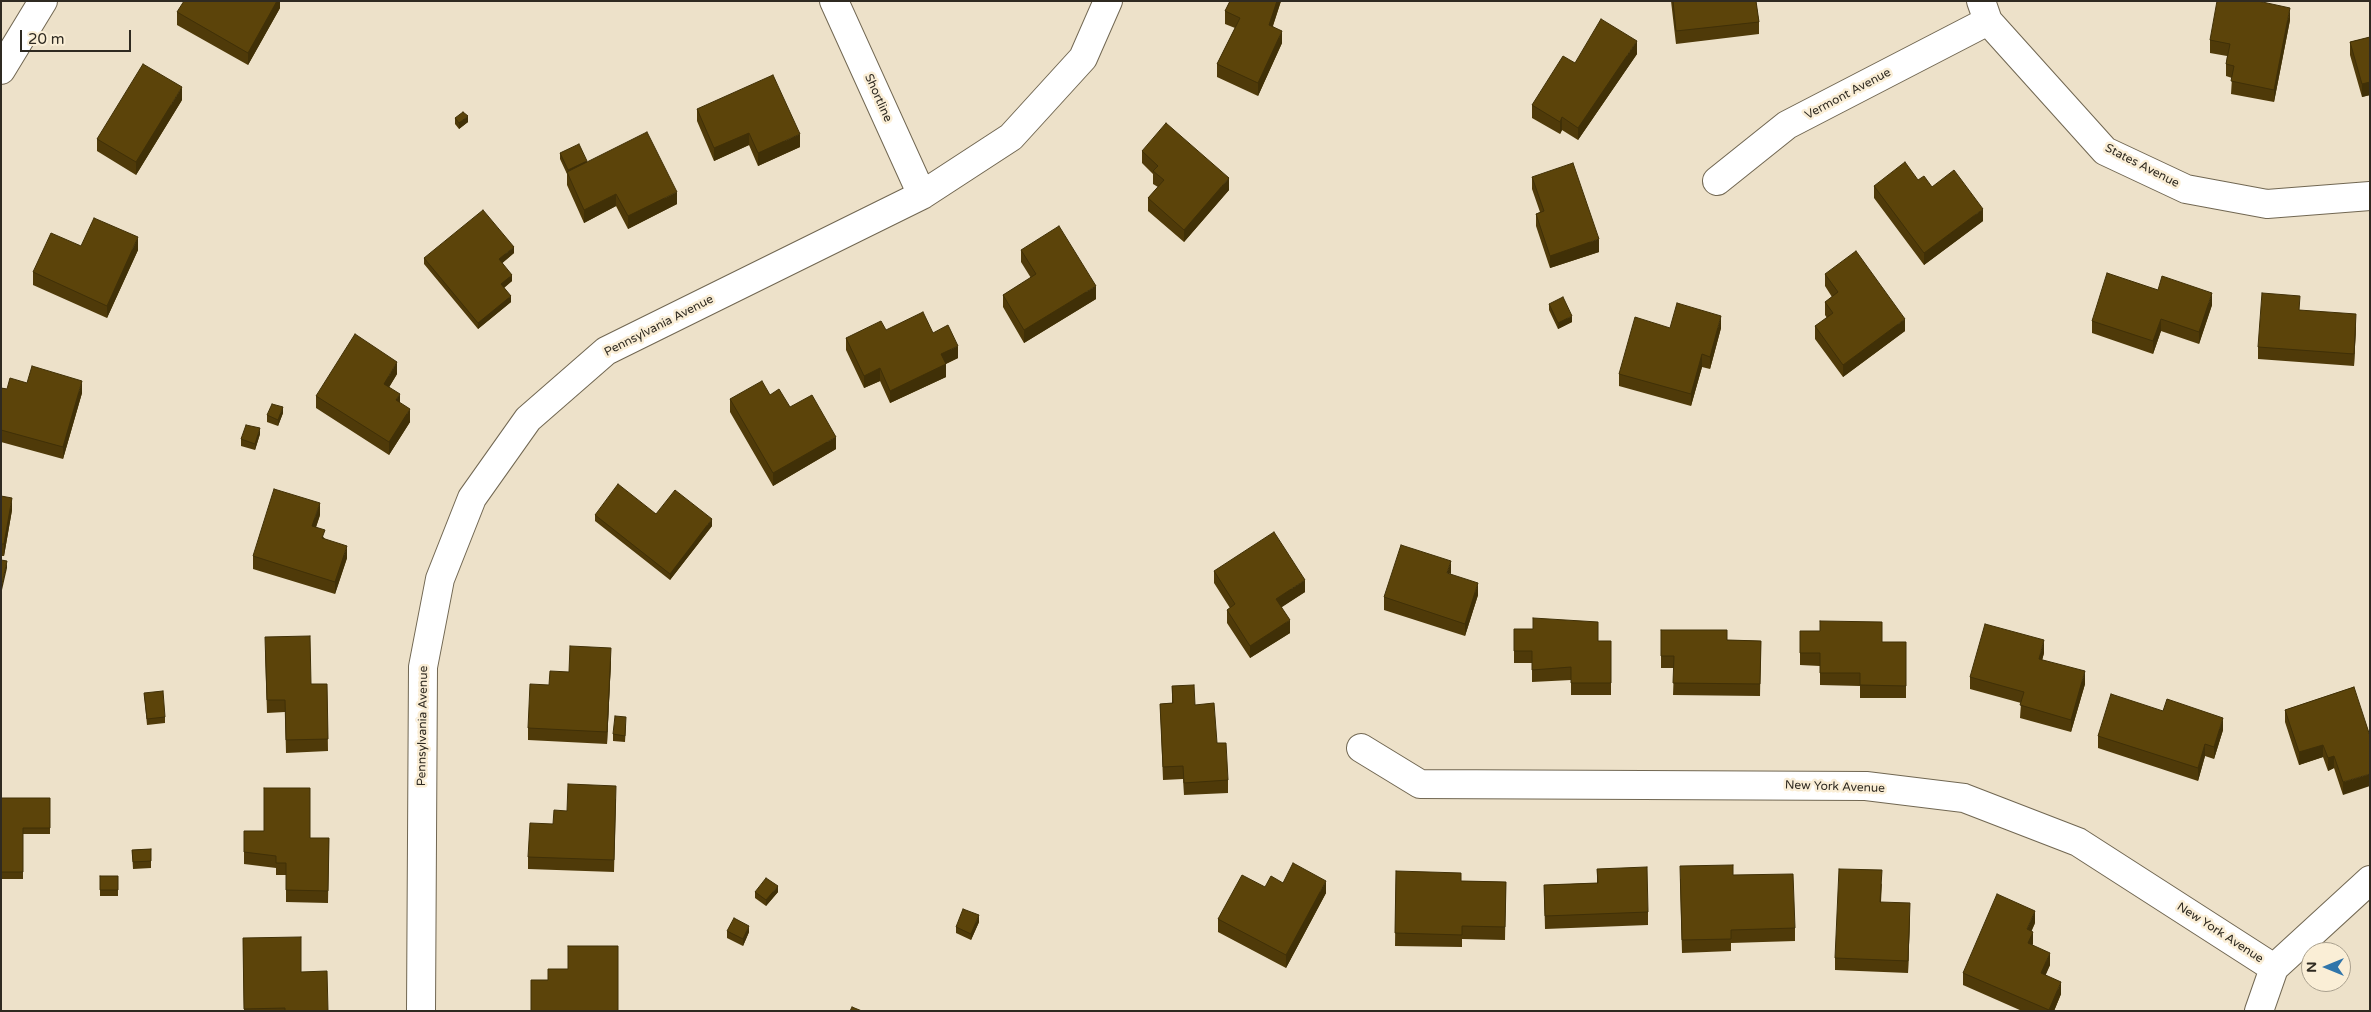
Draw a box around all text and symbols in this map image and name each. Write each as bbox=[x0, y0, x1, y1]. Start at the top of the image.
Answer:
scale bar bbox=[22, 20, 134, 52]
text: 20 m bbox=[28, 30, 65, 48]
street label: Vermont Avenue bbox=[1803, 65, 1893, 123]
street label: Shortline bbox=[861, 72, 895, 124]
street label: States Avenue bbox=[2102, 141, 2182, 191]
street label: Pennsylvania Avenue bbox=[602, 292, 716, 360]
street label: Pennsylvania Avenue bbox=[415, 666, 431, 786]
street label: New York Avenue bbox=[1785, 778, 1885, 796]
street label: New York Avenue bbox=[2174, 900, 2266, 966]
north arrow bbox=[2301, 942, 2351, 992]
text: N bbox=[2303, 961, 2320, 973]

